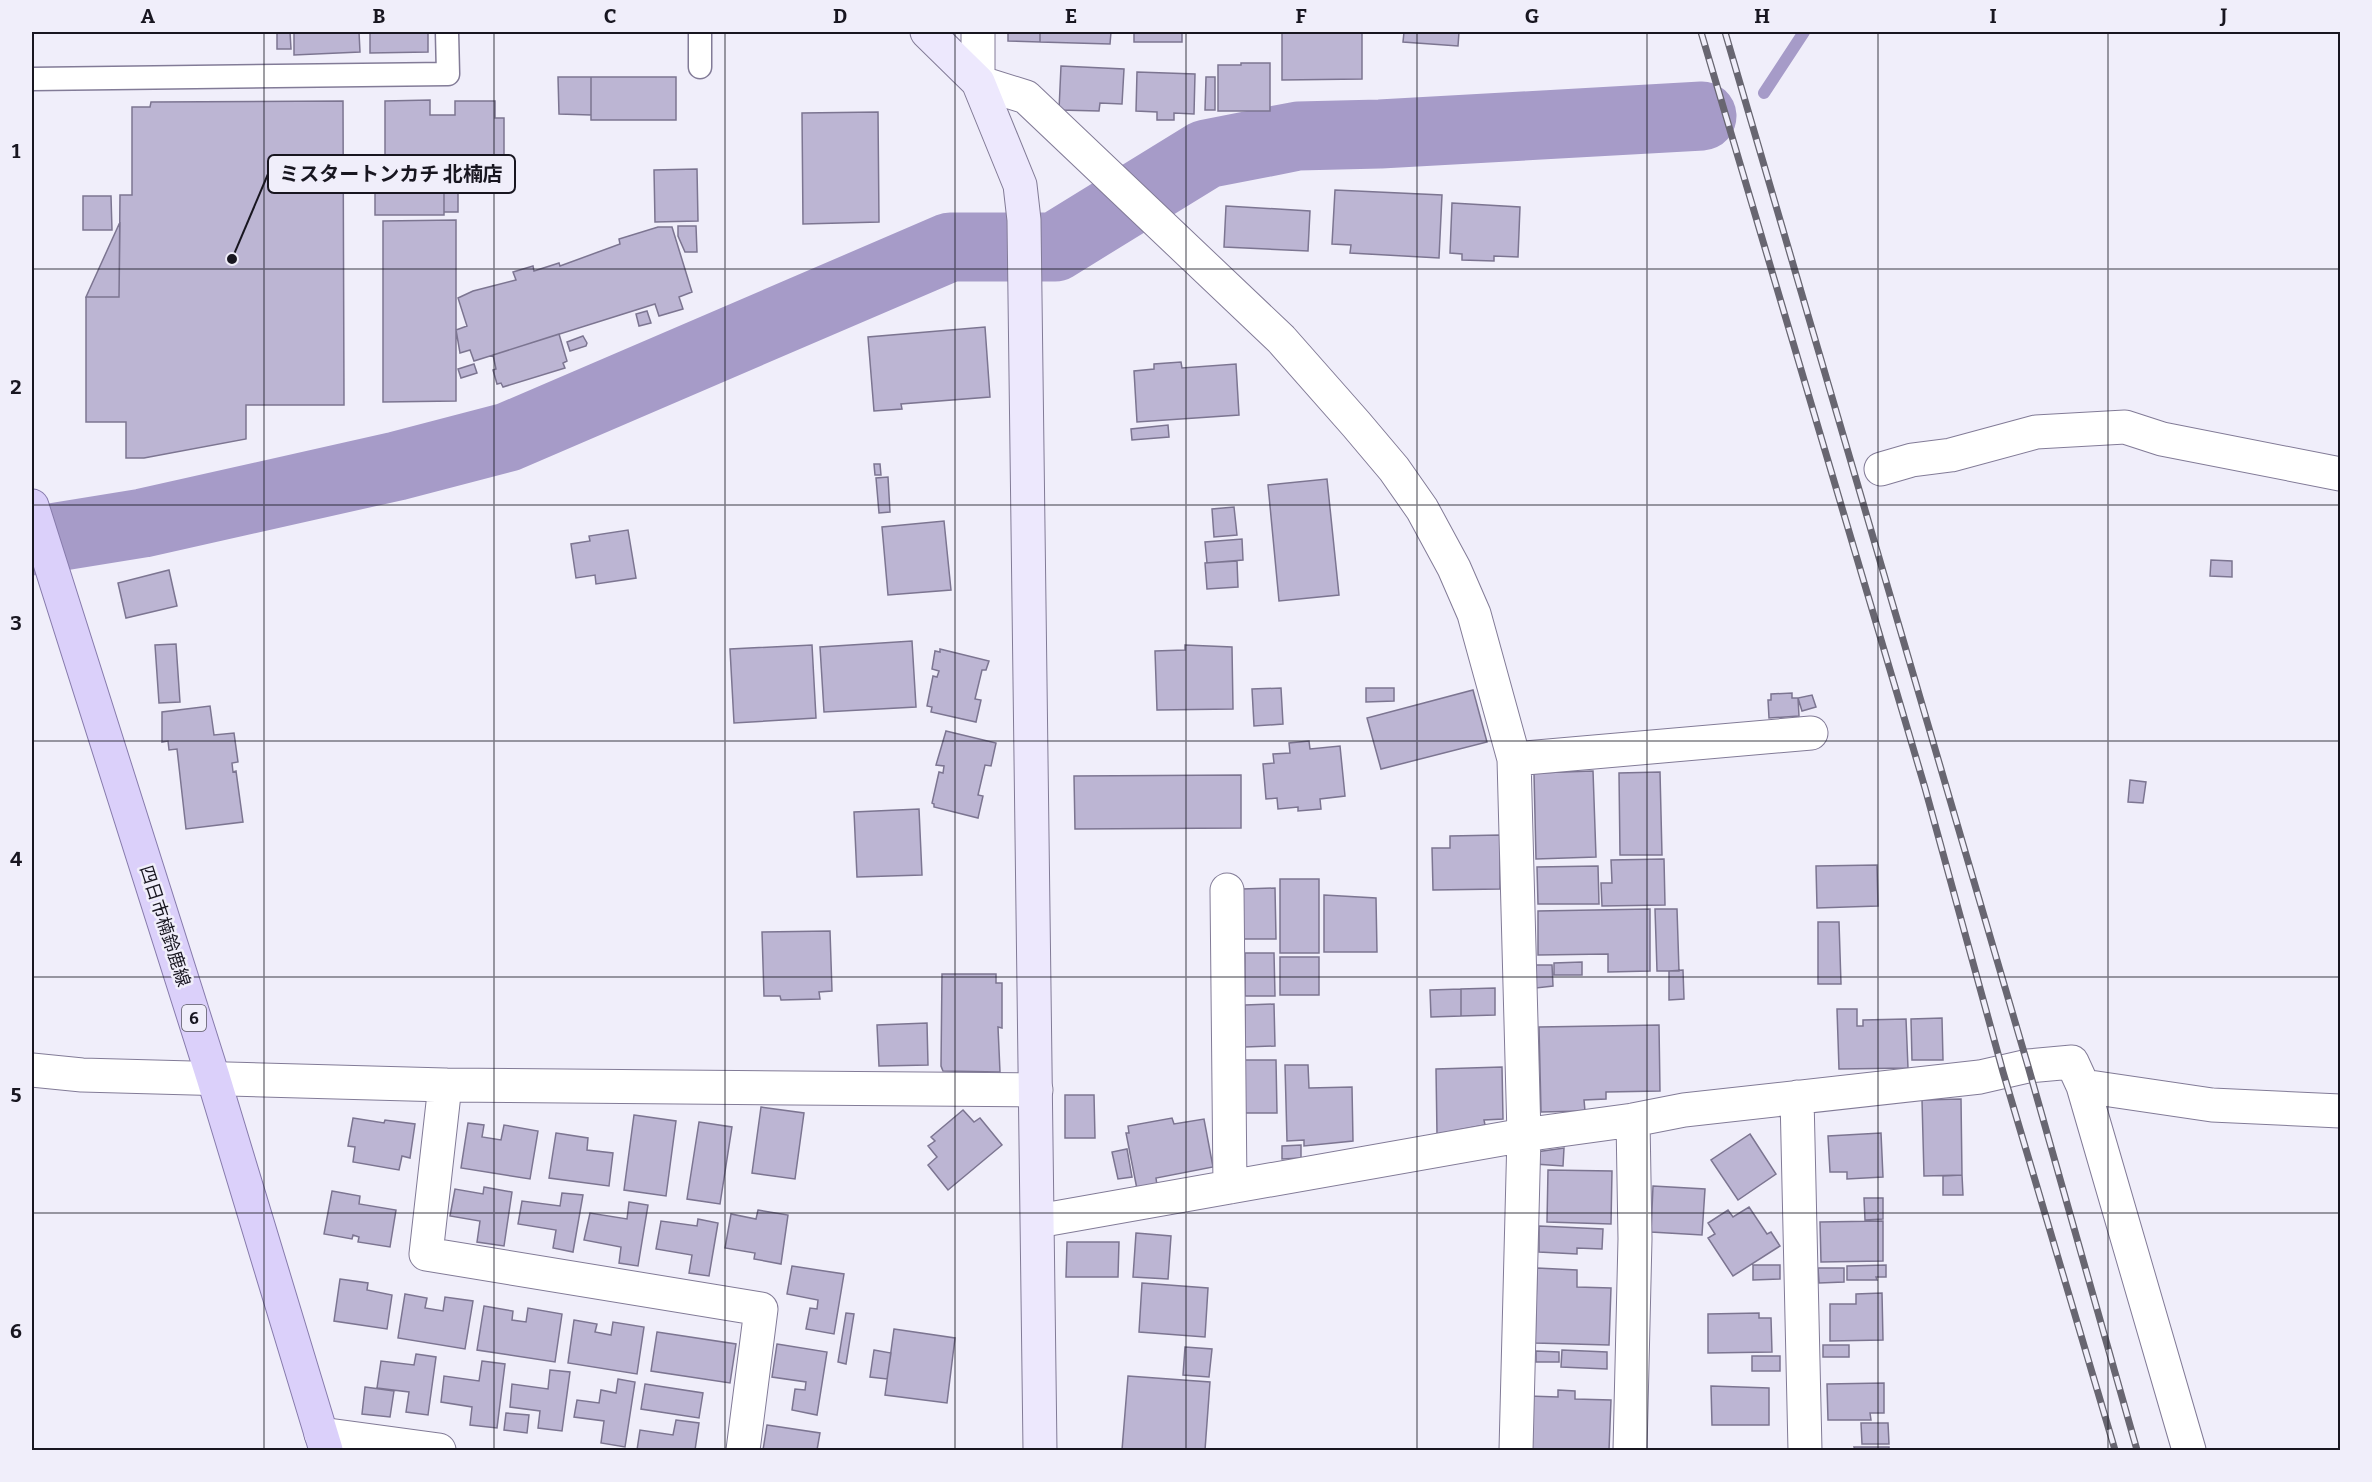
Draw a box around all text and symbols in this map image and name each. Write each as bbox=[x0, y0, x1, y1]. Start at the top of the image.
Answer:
text: A bbox=[141, 4, 156, 28]
text: B bbox=[373, 4, 386, 28]
text: C bbox=[604, 4, 616, 28]
text: D bbox=[833, 4, 847, 28]
text: E bbox=[1065, 4, 1077, 28]
text: F bbox=[1295, 4, 1307, 28]
text: G bbox=[1525, 4, 1539, 28]
text: H bbox=[1754, 4, 1770, 28]
text: I bbox=[1989, 4, 1997, 28]
text: J bbox=[2220, 4, 2228, 28]
text: 1 bbox=[12, 139, 21, 163]
callout: ミスタートンカチ 北楠店 bbox=[268, 155, 515, 193]
text: ミスタートンカチ 北楠店 bbox=[279, 162, 503, 186]
text: 2 bbox=[10, 375, 22, 399]
text: 3 bbox=[10, 611, 22, 635]
text: 4 bbox=[10, 847, 22, 871]
street label: 四日市楠鈴鹿線 bbox=[135, 863, 195, 989]
road number: 6 bbox=[182, 1005, 206, 1031]
text: 5 bbox=[11, 1083, 22, 1107]
text: 6 bbox=[10, 1319, 22, 1343]

